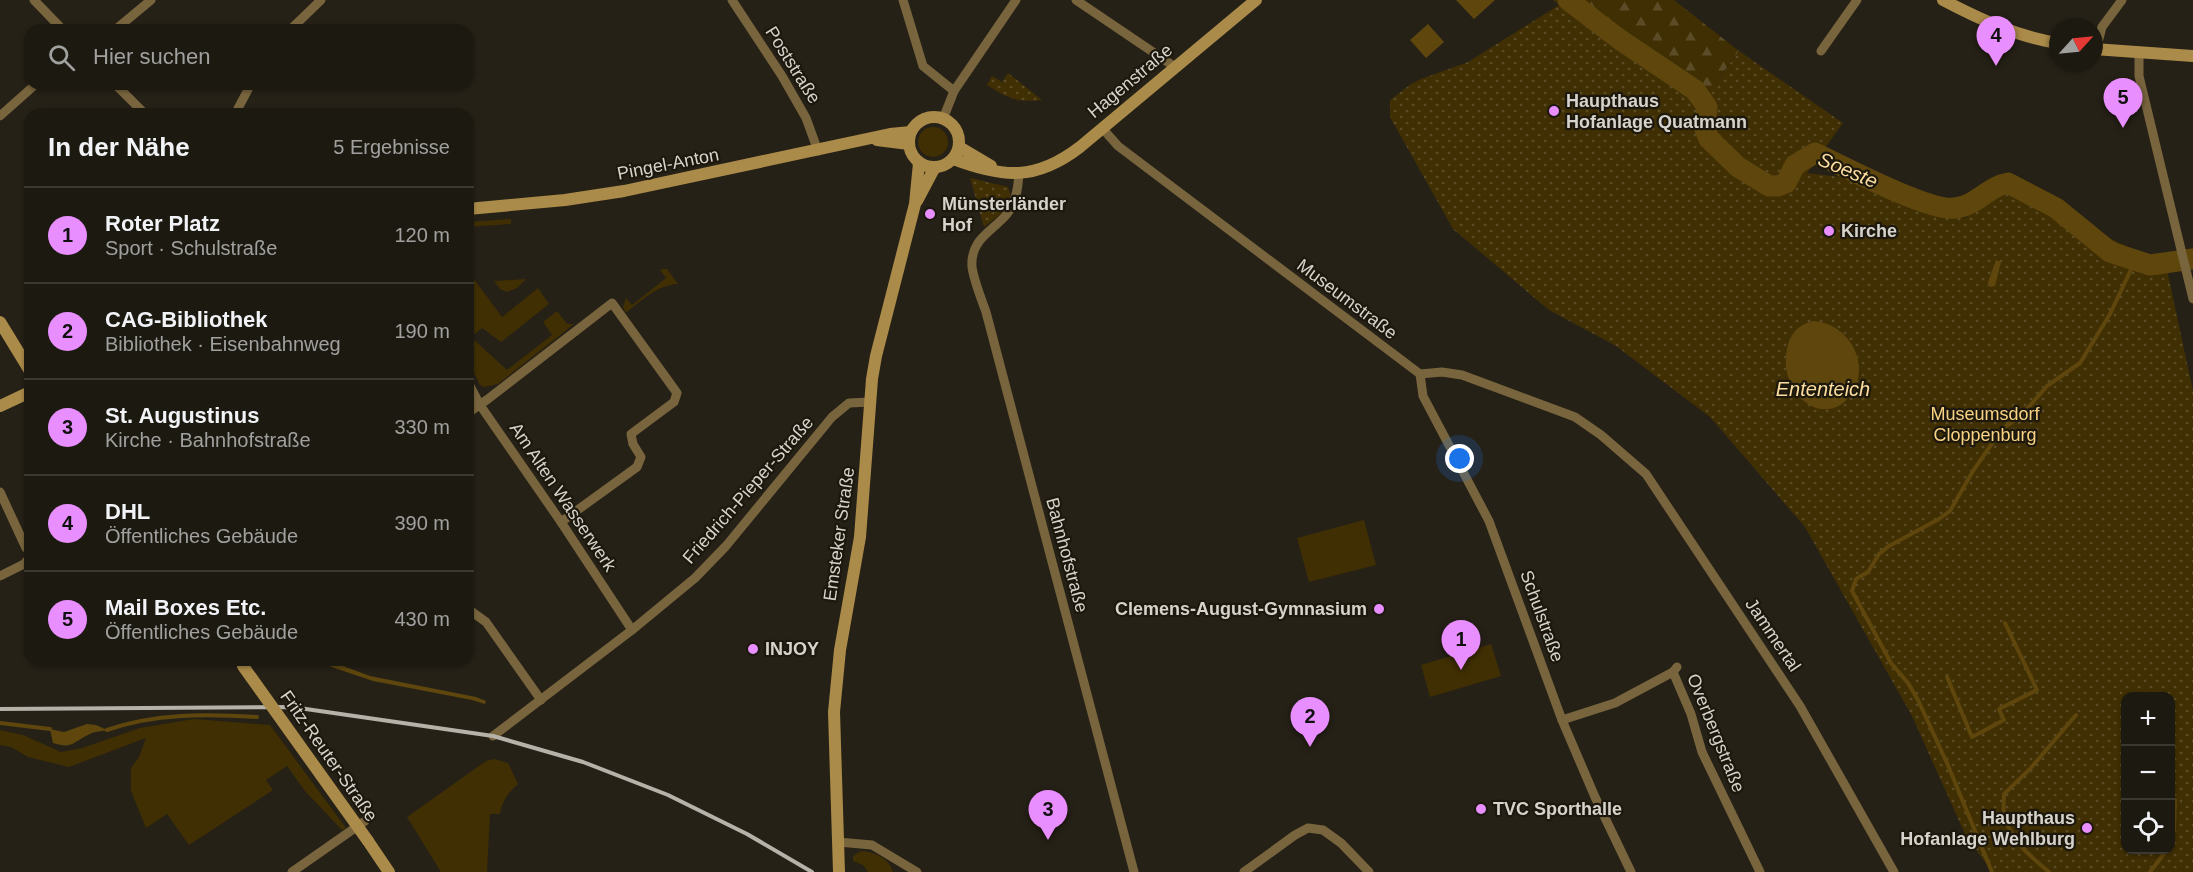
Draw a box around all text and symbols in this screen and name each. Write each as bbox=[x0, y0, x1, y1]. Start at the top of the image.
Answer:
pin: 4 bbox=[1976, 16, 2016, 66]
north arrow bbox=[2049, 18, 2103, 72]
street label: Poststraße bbox=[761, 23, 825, 107]
search box bbox=[24, 24, 474, 90]
street label: Hagenstraße bbox=[1084, 40, 1176, 122]
icon: search bbox=[45, 41, 78, 74]
text: Hier suchen bbox=[93, 44, 210, 69]
pin: 5 bbox=[2104, 78, 2142, 128]
place label: Haupthaus Hofanlage Quatmann bbox=[1566, 91, 1747, 132]
marker: Haupthaus Hofanlage Quatmann bbox=[1547, 104, 1561, 118]
text: In der Nähe bbox=[48, 132, 190, 162]
text: 5 Ergebnisse bbox=[333, 136, 450, 158]
street label: Pingel-Anton bbox=[615, 144, 721, 184]
water label: Soeste bbox=[1815, 148, 1881, 192]
place label: Münsterländer Hof bbox=[942, 194, 1066, 235]
marker: Münsterländer Hof bbox=[923, 207, 937, 221]
text: Roter Platz bbox=[105, 211, 220, 236]
place label: Kirche bbox=[1841, 221, 1897, 241]
text: 1 bbox=[62, 224, 73, 246]
text: 120 m bbox=[394, 224, 450, 246]
marker: Kirche bbox=[1822, 224, 1836, 238]
text: Sport · Schulstraße bbox=[105, 237, 277, 259]
street label: Museumstraße bbox=[1293, 255, 1401, 343]
text: CAG-Bibliothek bbox=[105, 307, 268, 332]
text: 2 bbox=[62, 320, 73, 342]
text: 190 m bbox=[394, 320, 450, 342]
text: Bibliothek · Eisenbahnweg bbox=[105, 333, 341, 355]
water label: Ententeich bbox=[1776, 378, 1870, 400]
text: St. Augustinus bbox=[105, 403, 259, 428]
park label: Museumsdorf Cloppenburg bbox=[1930, 404, 2041, 445]
street label: Friedrich-Pieper-Straße bbox=[679, 412, 817, 568]
text: 3 bbox=[62, 416, 73, 438]
text: 330 m bbox=[394, 416, 450, 438]
street label: Am Alten Wasserwerk bbox=[506, 419, 621, 576]
text: Kirche · Bahnhofstraße bbox=[105, 429, 311, 451]
your location bbox=[1445, 444, 1474, 473]
street label: Emsteker Straße bbox=[820, 466, 858, 602]
street label: Bahnhofstraße bbox=[1042, 495, 1092, 615]
text: DHL bbox=[105, 499, 150, 524]
text: 4 bbox=[62, 512, 73, 534]
text: 390 m bbox=[394, 512, 450, 534]
text: Öffentliches Gebäude bbox=[105, 525, 298, 547]
street label: Schulstraße bbox=[1516, 567, 1568, 665]
text: Mail Boxes Etc. bbox=[105, 595, 266, 620]
street label: Jammertal bbox=[1741, 595, 1805, 675]
place label: Clemens-August-Gymnasium bbox=[1115, 599, 1367, 619]
marker: Clemens-August-Gymnasium bbox=[1372, 602, 1386, 616]
text: 5 bbox=[62, 608, 73, 630]
text: 430 m bbox=[394, 608, 450, 630]
pin: 1 bbox=[1442, 620, 1480, 670]
text: Öffentliches Gebäude bbox=[105, 621, 298, 643]
place label: INJOY bbox=[765, 639, 819, 659]
marker: INJOY bbox=[746, 642, 760, 656]
street label: Overbergstraße bbox=[1683, 671, 1749, 795]
street label: Fritz-Reuter-Straße bbox=[276, 687, 382, 825]
map controls bbox=[2121, 692, 2175, 854]
button: + bbox=[2121, 692, 2175, 746]
pin: 2 bbox=[1290, 698, 1330, 747]
button: − bbox=[2121, 746, 2175, 800]
pin: 3 bbox=[1028, 790, 1068, 840]
place label: TVC Sporthalle bbox=[1493, 799, 1622, 819]
button: locate bbox=[2121, 800, 2175, 854]
marker: TVC Sporthalle bbox=[1474, 802, 1488, 816]
place label: Haupthaus Hofanlage Wehlburg bbox=[1900, 808, 2075, 849]
marker: Haupthaus Hofanlage Wehlburg bbox=[2080, 821, 2094, 835]

